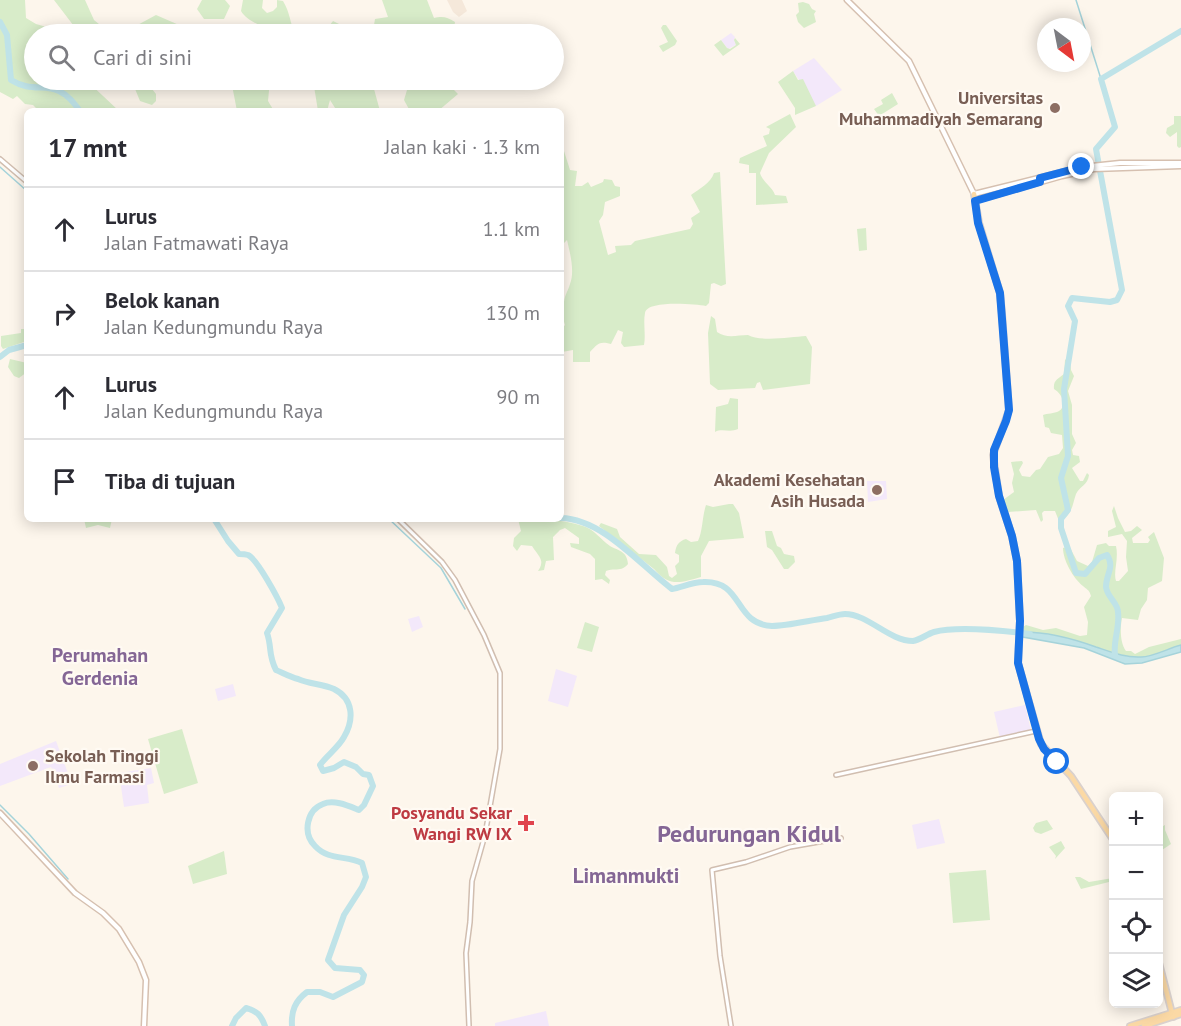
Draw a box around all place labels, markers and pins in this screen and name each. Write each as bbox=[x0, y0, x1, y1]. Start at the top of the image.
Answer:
place label: Universitas Muhammadiyah Semarang bbox=[839, 86, 1043, 130]
marker: Universitas Muhammadiyah Semarang bbox=[1048, 101, 1062, 115]
place label: Akademi Kesehatan Asih Husada bbox=[714, 468, 865, 512]
marker: Akademi Kesehatan Asih Husada bbox=[870, 483, 884, 497]
place label: Sekolah Tinggi Ilmu Farmasi bbox=[45, 744, 159, 788]
marker: Sekolah Tinggi Ilmu Farmasi bbox=[26, 759, 40, 773]
place label: Posyandu Sekar Wangi RW IX bbox=[391, 801, 513, 845]
marker: Posyandu Sekar Wangi RW IX bbox=[517, 814, 535, 832]

